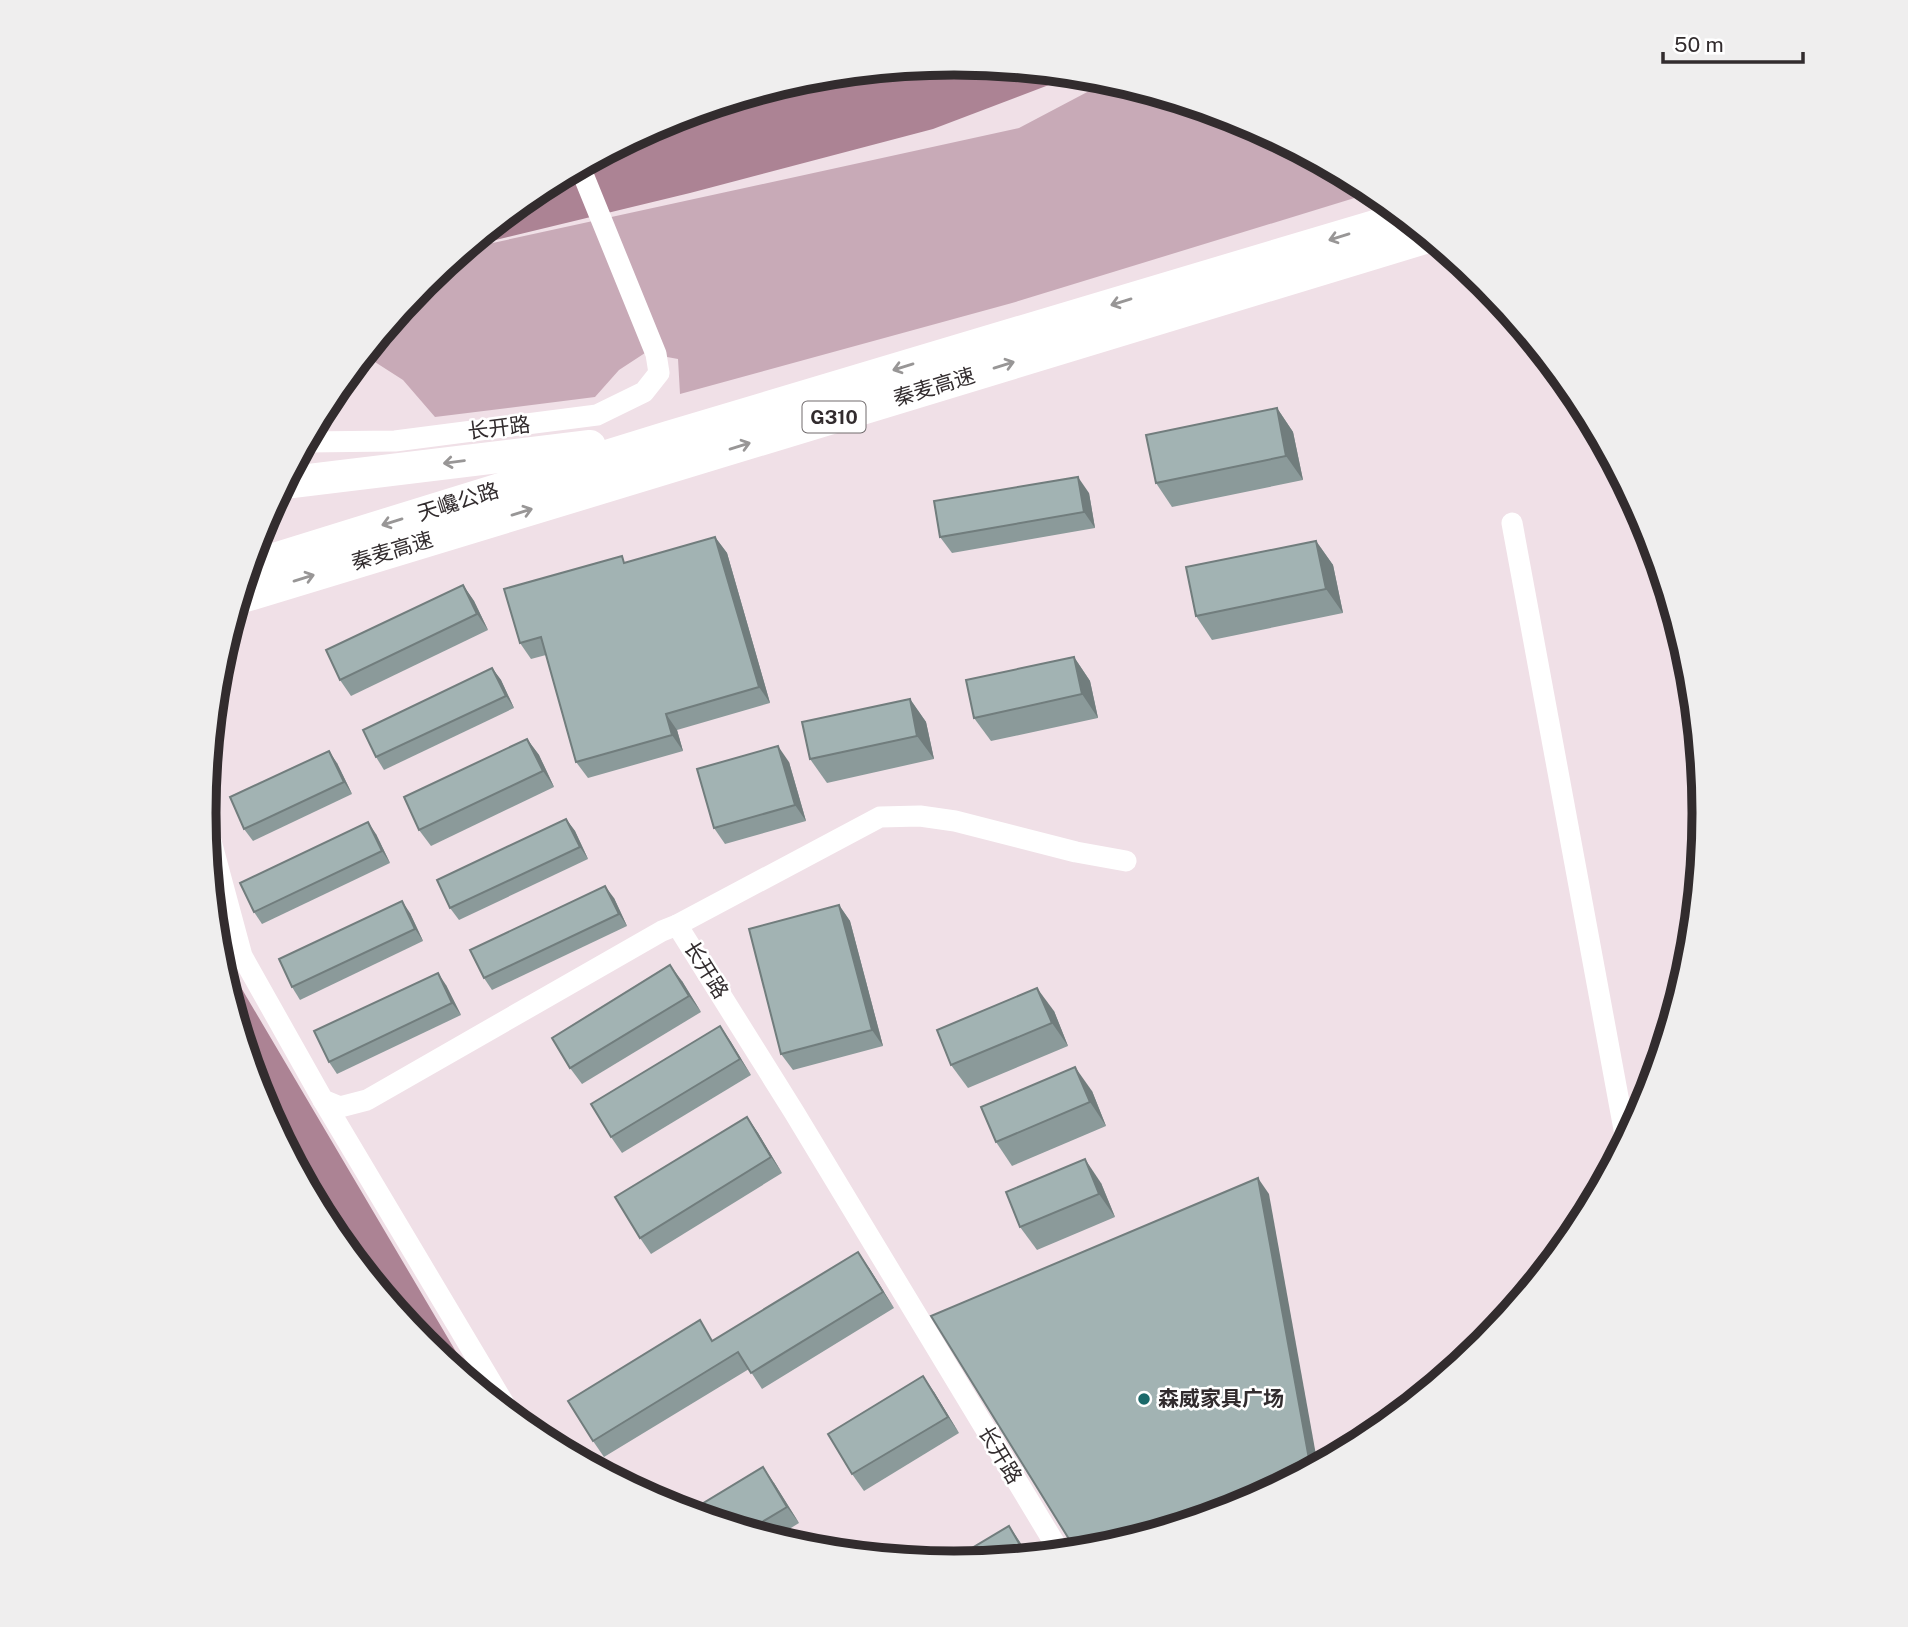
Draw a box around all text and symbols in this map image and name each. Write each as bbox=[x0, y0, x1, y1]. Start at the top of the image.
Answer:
scale bar bbox=[1663, 21, 1803, 65]
text: 50 m bbox=[1674, 32, 1724, 57]
one-way arrow bbox=[1329, 231, 1351, 244]
one-way arrow bbox=[1111, 296, 1133, 309]
one-way arrow bbox=[993, 358, 1015, 371]
one-way arrow bbox=[893, 361, 915, 374]
street label: 秦麦高速 bbox=[890, 362, 978, 411]
road number: G310 bbox=[802, 402, 866, 432]
street label: 长开路 bbox=[466, 411, 532, 444]
one-way arrow bbox=[728, 438, 750, 451]
one-way arrow bbox=[444, 456, 466, 469]
street label: 天巉公路 bbox=[414, 477, 502, 526]
one-way arrow bbox=[511, 504, 533, 517]
one-way arrow bbox=[382, 517, 404, 530]
street label: 秦麦高速 bbox=[348, 526, 436, 575]
one-way arrow bbox=[293, 571, 315, 583]
street label: 长开路 bbox=[679, 936, 734, 1003]
place label: 森威家具广场 bbox=[1158, 1386, 1284, 1411]
marker: 森威家具广场 bbox=[1136, 1391, 1152, 1407]
street label: 长开路 bbox=[973, 1421, 1027, 1488]

